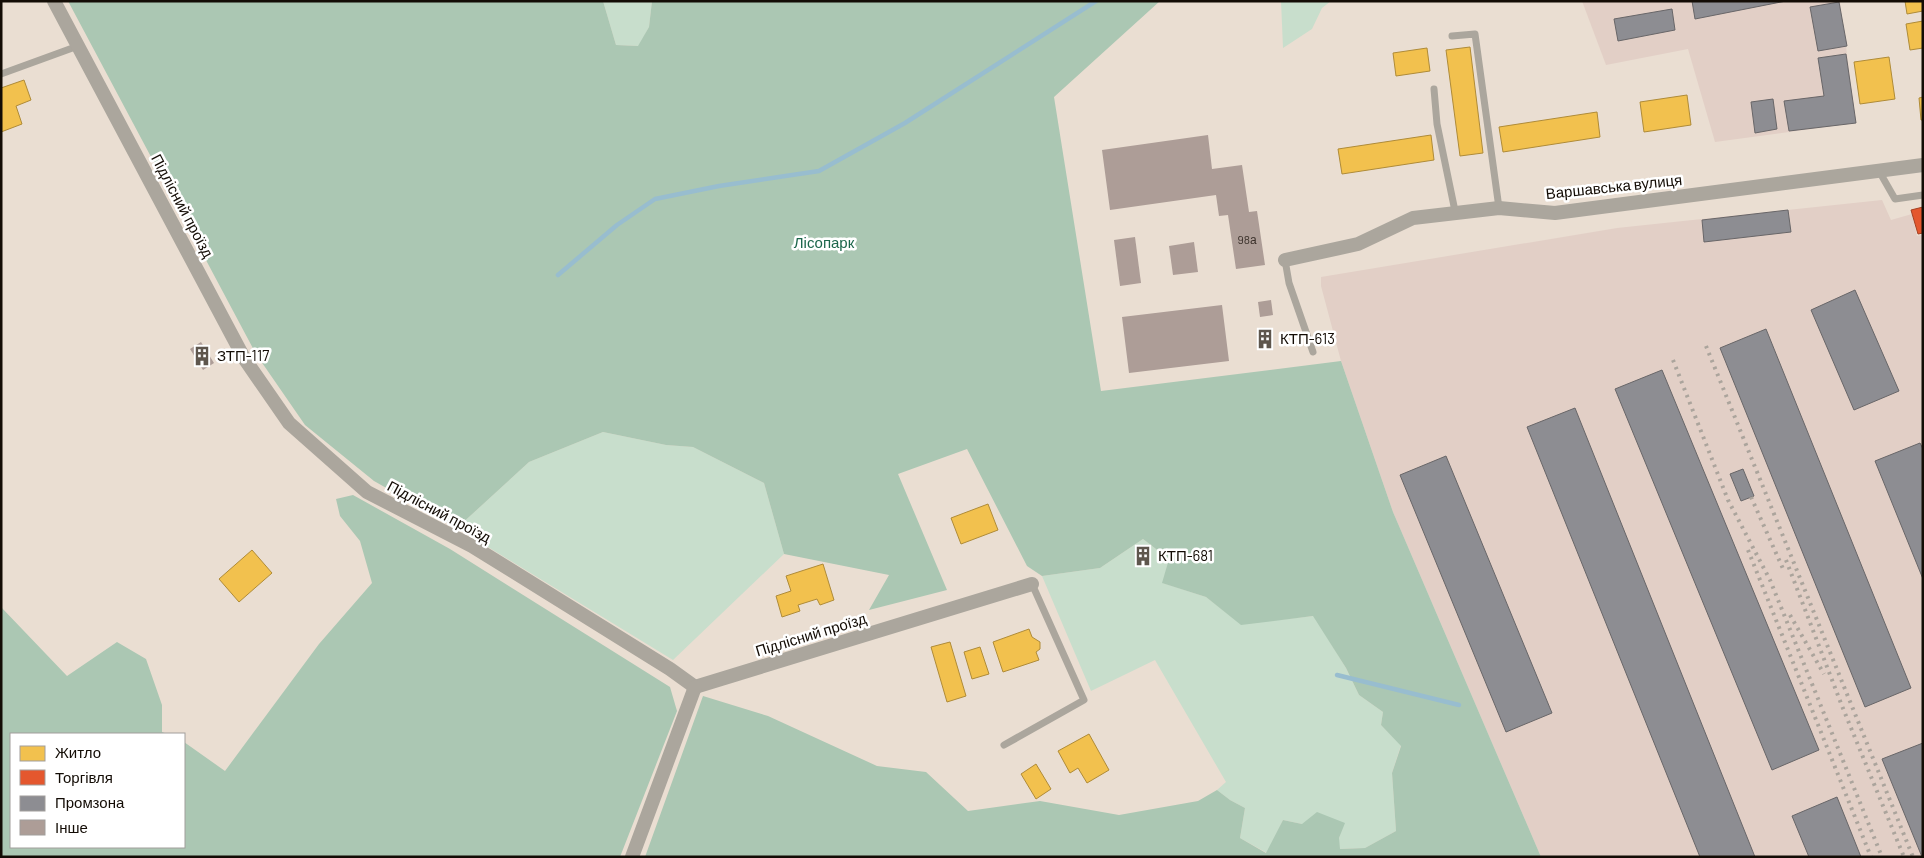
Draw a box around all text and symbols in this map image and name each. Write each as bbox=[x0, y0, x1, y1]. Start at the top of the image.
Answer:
street label: Підлісний проїзд bbox=[148, 151, 218, 261]
street label: Варшавська вулиця bbox=[1545, 170, 1683, 202]
house number: 98а bbox=[1237, 232, 1257, 246]
park label: Лісопарк bbox=[794, 233, 855, 251]
building icon: КТП-613 bbox=[1254, 328, 1276, 350]
place label: КТП-613 bbox=[1280, 329, 1335, 347]
building icon: ЗТП-117 bbox=[191, 345, 213, 367]
place label: ЗТП-117 bbox=[217, 346, 269, 364]
street label: Підлісний проїзд bbox=[385, 476, 495, 546]
building icon: КТП-681 bbox=[1132, 545, 1154, 567]
place label: КТП-681 bbox=[1158, 546, 1213, 564]
street label: Підлісний проїзд bbox=[753, 609, 868, 659]
legend bbox=[10, 733, 185, 848]
text: Житло bbox=[55, 743, 101, 761]
text: Торгівля bbox=[55, 768, 113, 786]
text: Промзона bbox=[55, 793, 125, 811]
text: Інше bbox=[55, 818, 88, 836]

